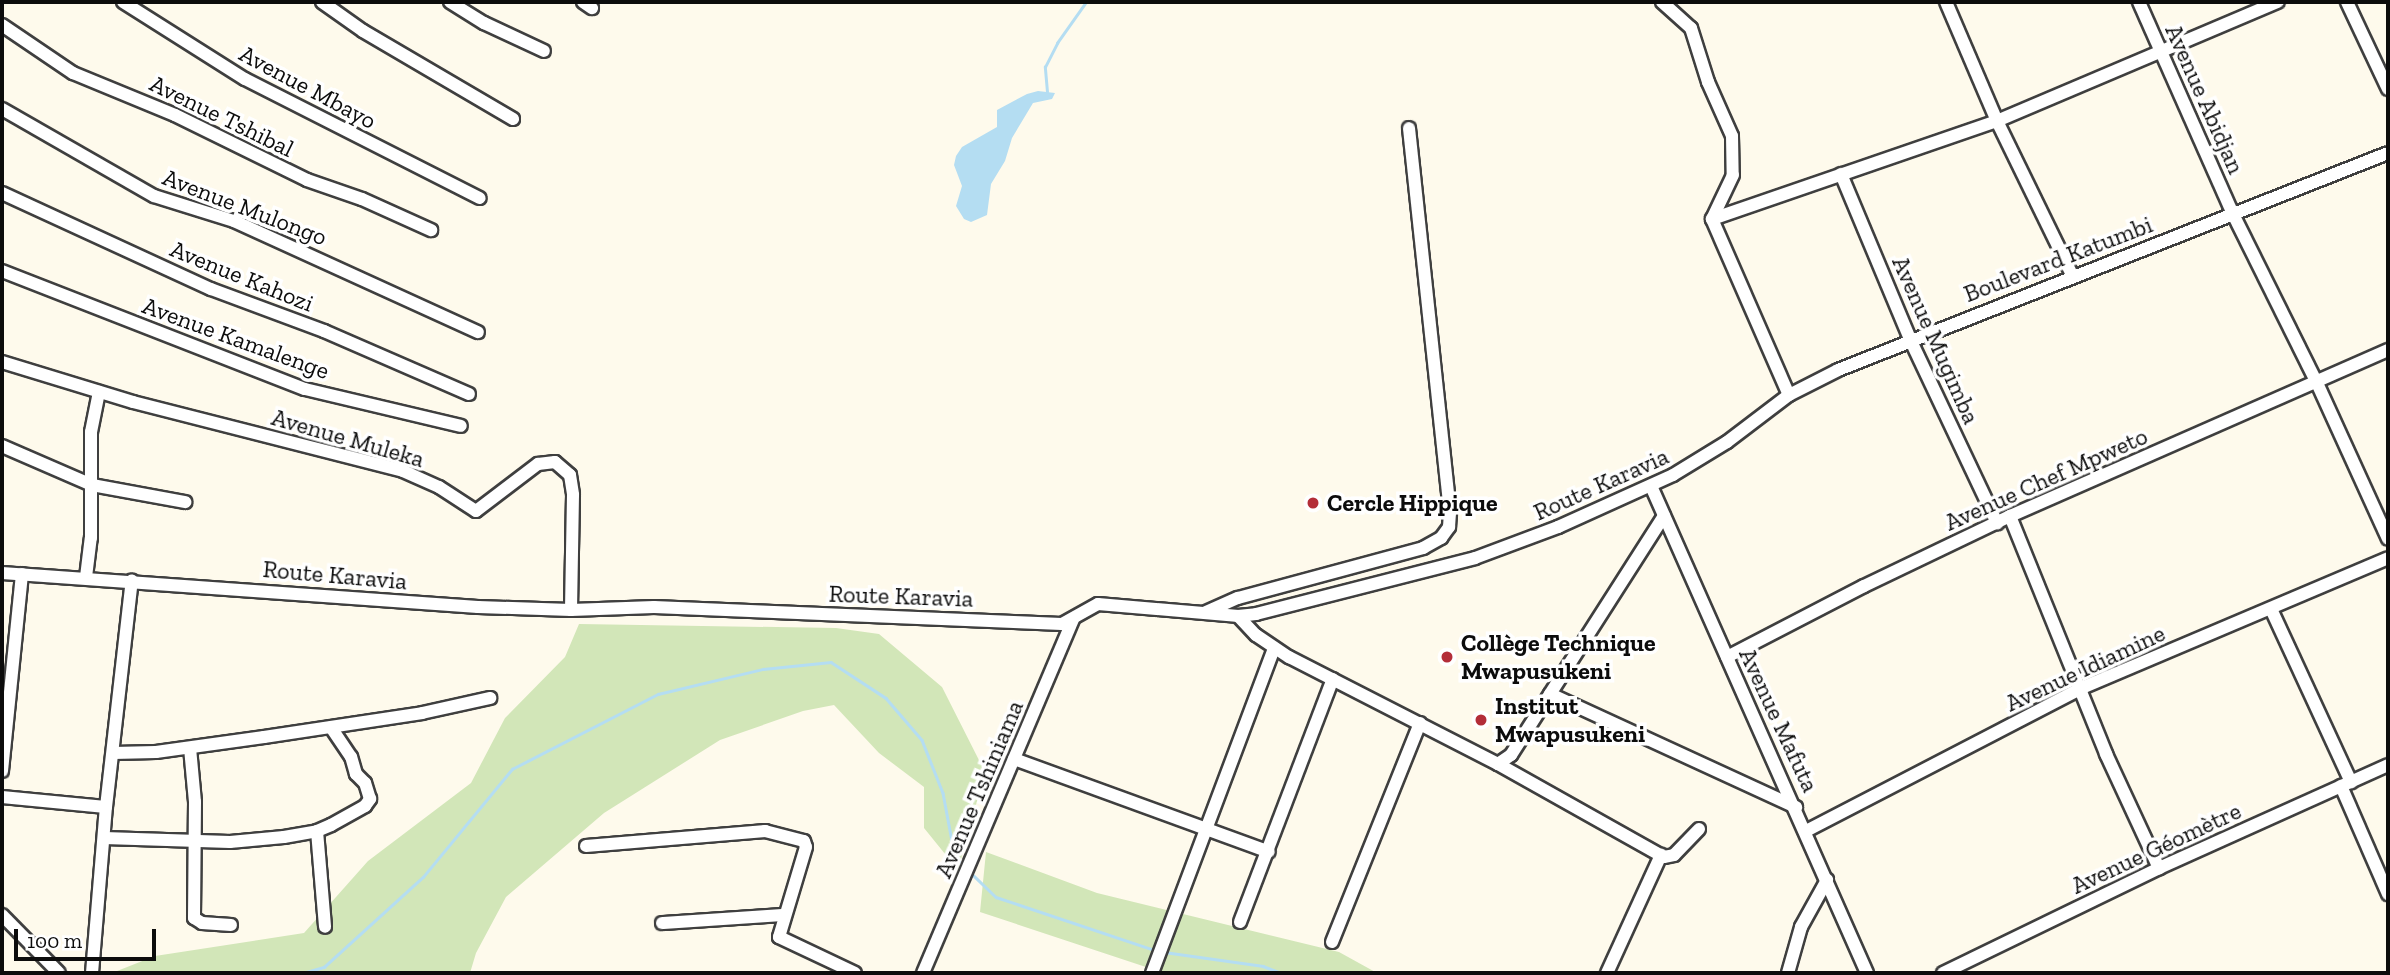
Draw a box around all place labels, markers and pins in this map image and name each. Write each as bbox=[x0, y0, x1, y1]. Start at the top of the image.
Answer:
place label: Cercle Hippique bbox=[1327, 489, 1498, 517]
marker: Cercle Hippique bbox=[1305, 495, 1321, 511]
place label: Collège Technique Mwapusukeni bbox=[1461, 629, 1656, 685]
marker: Collège Technique Mwapusukeni bbox=[1439, 649, 1455, 665]
place label: Institut Mwapusukeni bbox=[1495, 692, 1645, 748]
marker: Institut Mwapusukeni bbox=[1473, 712, 1489, 728]

